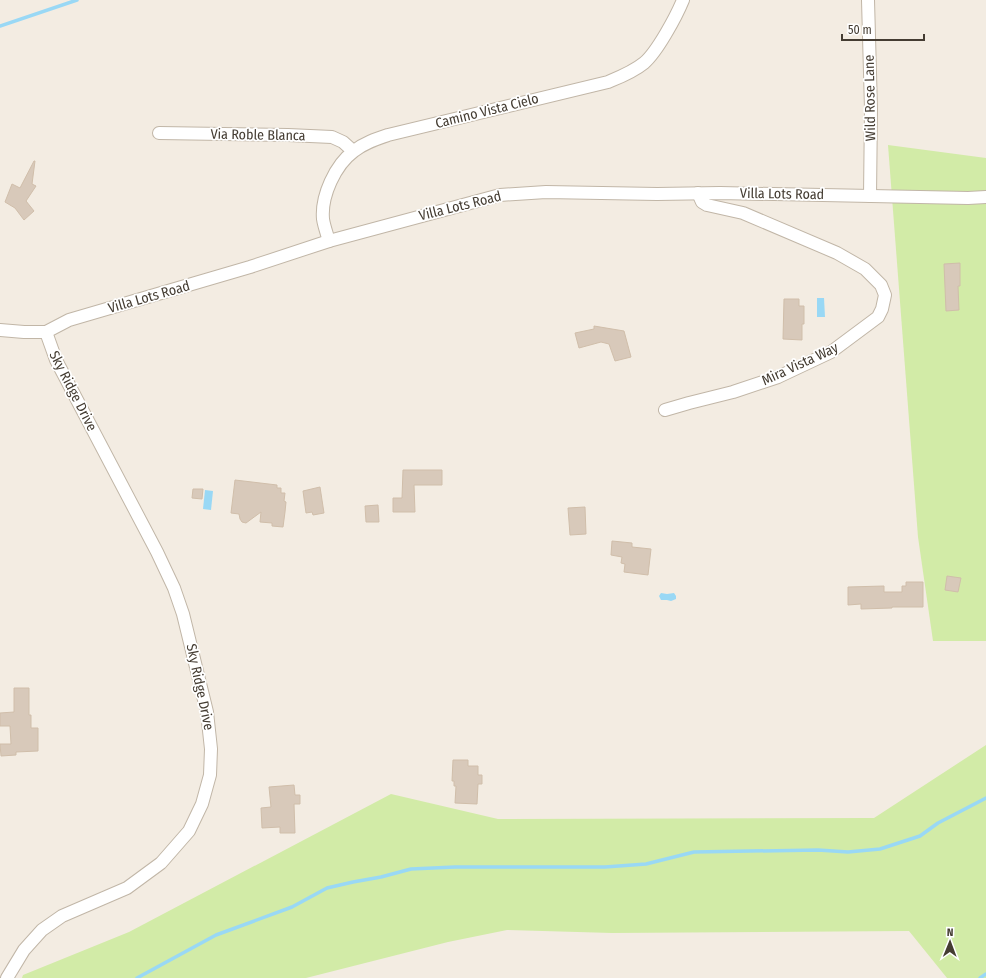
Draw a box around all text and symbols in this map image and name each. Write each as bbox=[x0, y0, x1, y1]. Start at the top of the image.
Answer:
scale bar bbox=[842, 16, 924, 42]
text: 50 m bbox=[848, 23, 872, 37]
street label: Wild Rose Lane bbox=[861, 54, 879, 141]
street label: Camino Vista Cielo bbox=[434, 90, 540, 132]
street label: Via Roble Blanca bbox=[210, 126, 306, 144]
street label: Villa Lots Road bbox=[740, 185, 824, 203]
street label: Villa Lots Road bbox=[417, 188, 503, 224]
street label: Villa Lots Road bbox=[106, 277, 192, 317]
street label: Mira Vista Way bbox=[759, 339, 842, 389]
street label: Sky Ridge Drive bbox=[45, 348, 101, 434]
street label: Sky Ridge Drive bbox=[183, 642, 217, 732]
north arrow bbox=[930, 922, 970, 962]
text: N bbox=[947, 926, 954, 939]

